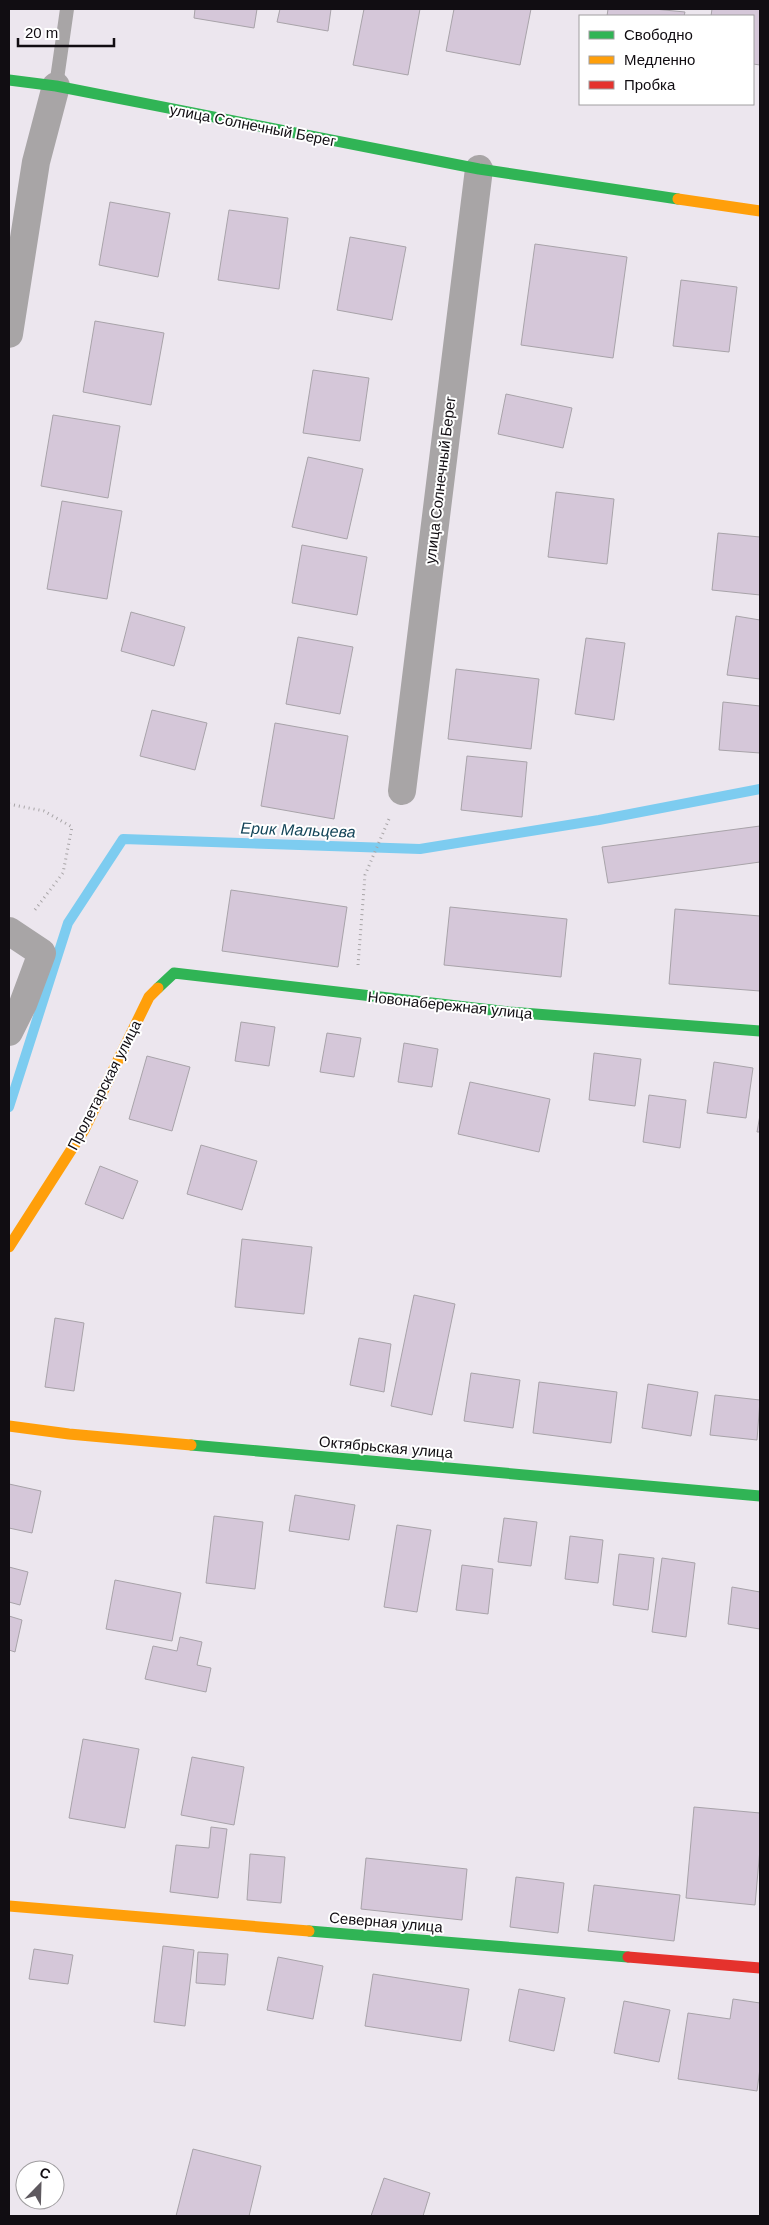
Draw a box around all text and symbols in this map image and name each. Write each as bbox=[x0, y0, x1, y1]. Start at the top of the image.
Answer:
scale bar bbox=[18, 15, 114, 47]
legend bbox=[579, 15, 754, 105]
text: 20 m bbox=[25, 24, 58, 41]
text: Свободно bbox=[624, 26, 693, 43]
text: Медленно bbox=[624, 51, 695, 68]
text: Пробка bbox=[624, 76, 676, 93]
street label: улица Солнечный Берег bbox=[168, 101, 338, 150]
street label: улица Солнечный Берег bbox=[421, 395, 459, 565]
water label: Ерик Мальцева bbox=[240, 819, 356, 841]
street label: Новонабережная улица bbox=[367, 988, 534, 1022]
street label: Пролетарская улица bbox=[64, 1017, 144, 1153]
street label: Октябрьская улица bbox=[318, 1433, 454, 1461]
street label: Северная улица bbox=[329, 1909, 444, 1935]
north arrow bbox=[15, 2160, 65, 2210]
text: С bbox=[37, 2164, 53, 2182]

